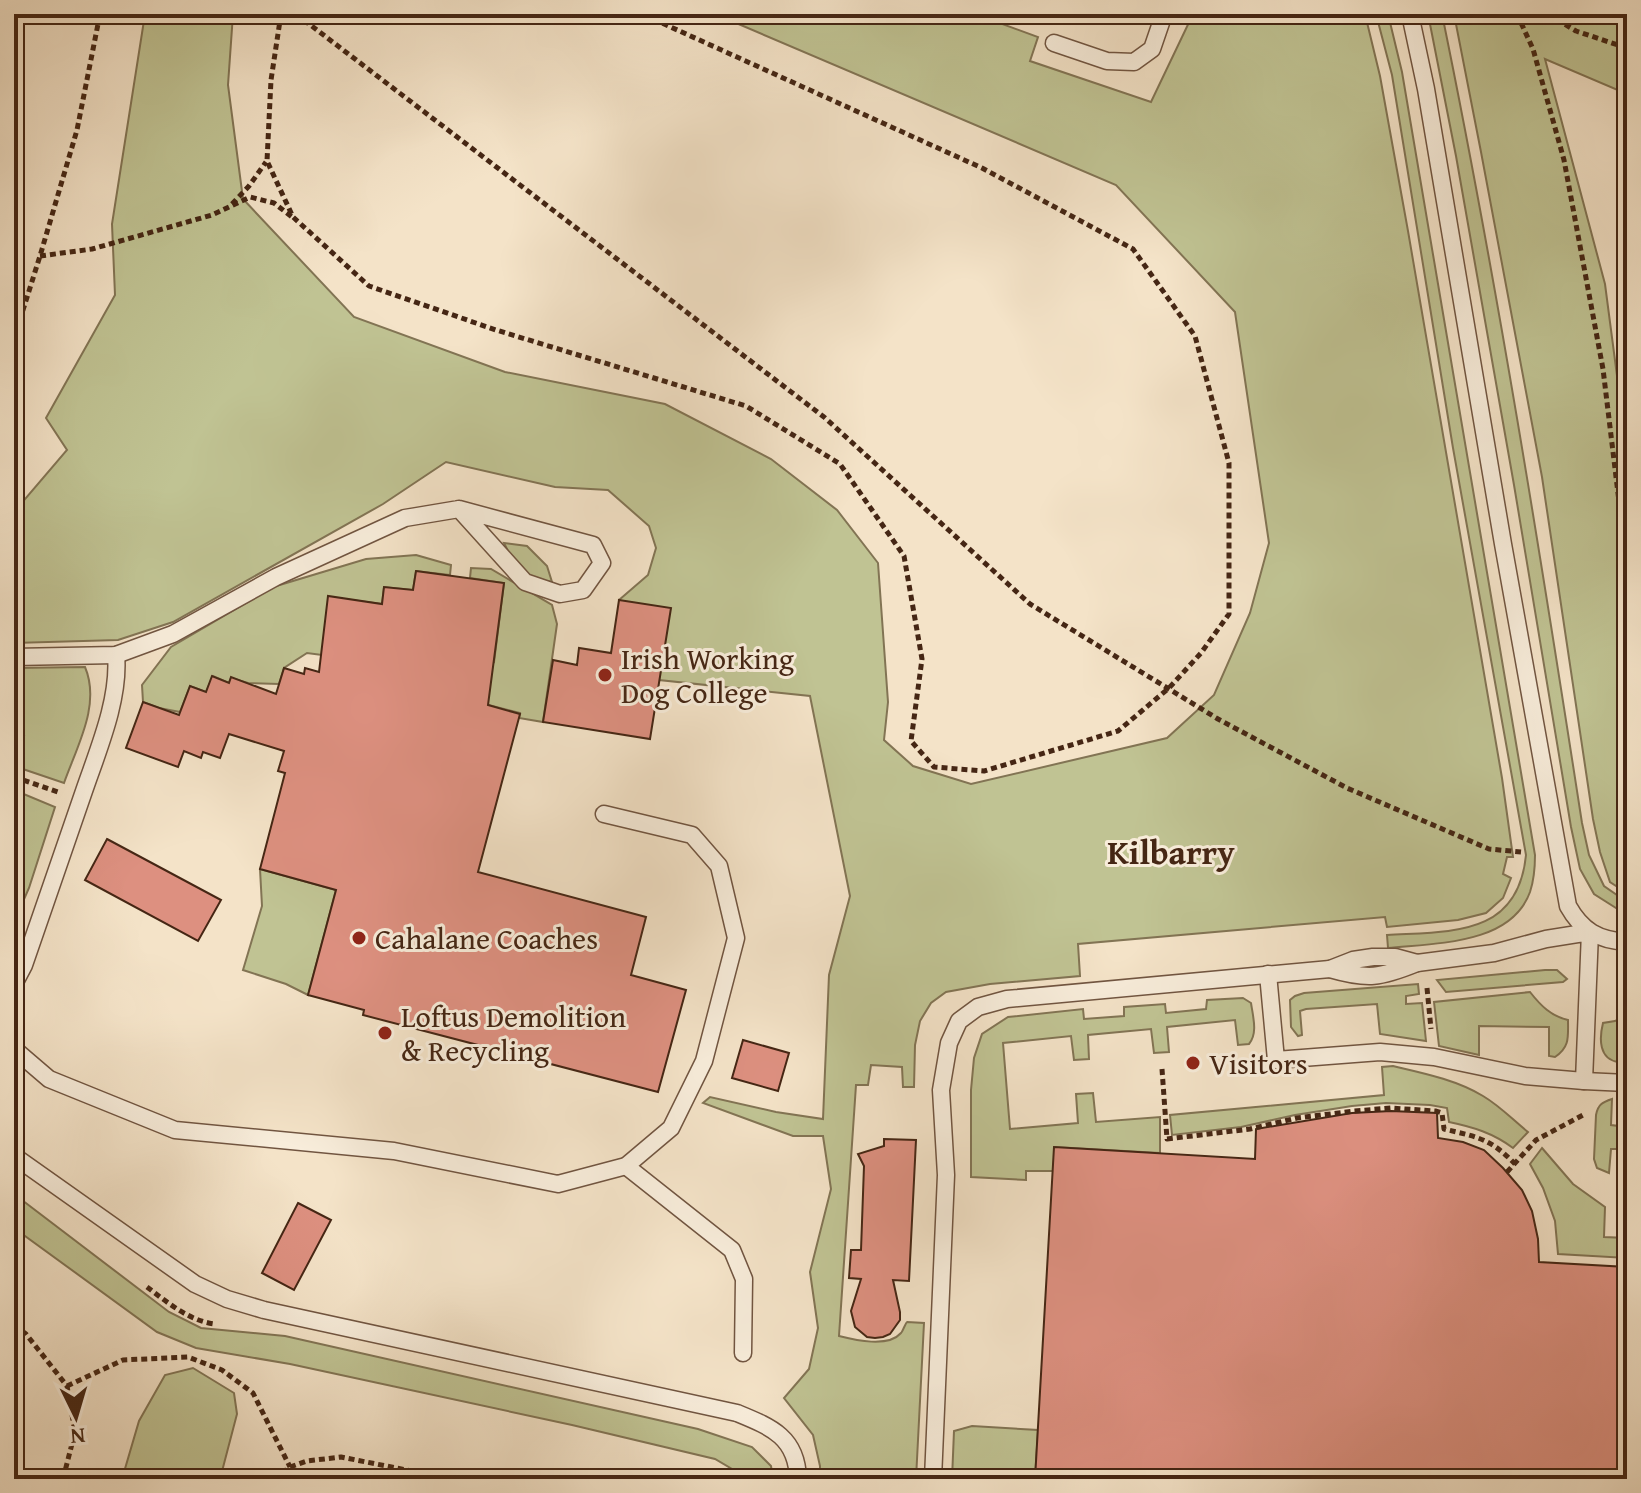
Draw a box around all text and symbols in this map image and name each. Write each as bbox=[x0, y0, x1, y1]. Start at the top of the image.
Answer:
place label: Irish Working Dog College bbox=[621, 636, 794, 714]
marker: Irish Working Dog College bbox=[596, 666, 614, 684]
district label: Kilbarry bbox=[1107, 827, 1235, 876]
place label: Cahalane Coaches bbox=[375, 916, 598, 960]
marker: Cahalane Coaches bbox=[350, 929, 368, 947]
place label: Loftus Demolition & Recycling bbox=[401, 994, 626, 1072]
marker: Loftus Demolition & Recycling bbox=[376, 1024, 394, 1042]
place label: Visitors bbox=[1209, 1041, 1308, 1085]
marker: Visitors bbox=[1184, 1054, 1202, 1072]
north arrow bbox=[36, 1377, 116, 1457]
text: N bbox=[69, 1420, 86, 1454]

